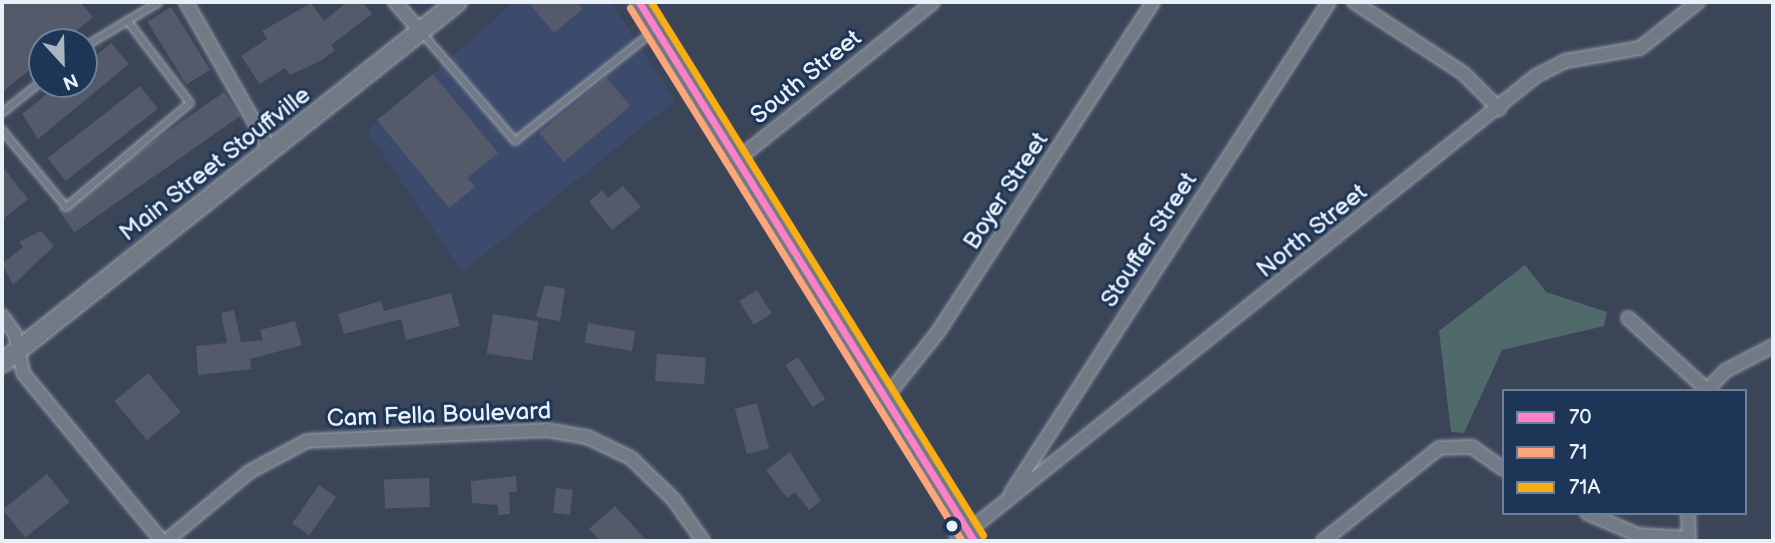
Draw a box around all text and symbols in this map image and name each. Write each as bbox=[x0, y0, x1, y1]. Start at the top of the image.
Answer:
street label: South Street bbox=[745, 24, 867, 130]
north arrow bbox=[28, 28, 98, 98]
text: N bbox=[59, 68, 81, 94]
street label: Main Street Stouffville bbox=[113, 80, 317, 248]
street label: Boyer Street bbox=[957, 127, 1055, 255]
street label: Stouffer Street bbox=[1095, 167, 1203, 313]
street label: North Street bbox=[1251, 178, 1373, 284]
legend bbox=[1502, 389, 1747, 515]
street label: Cam Fella Boulevard bbox=[326, 397, 552, 433]
text: 70 bbox=[1569, 405, 1592, 430]
text: 71 bbox=[1569, 440, 1587, 465]
text: 71A bbox=[1569, 475, 1600, 500]
unlabelled marker bbox=[945, 519, 959, 533]

